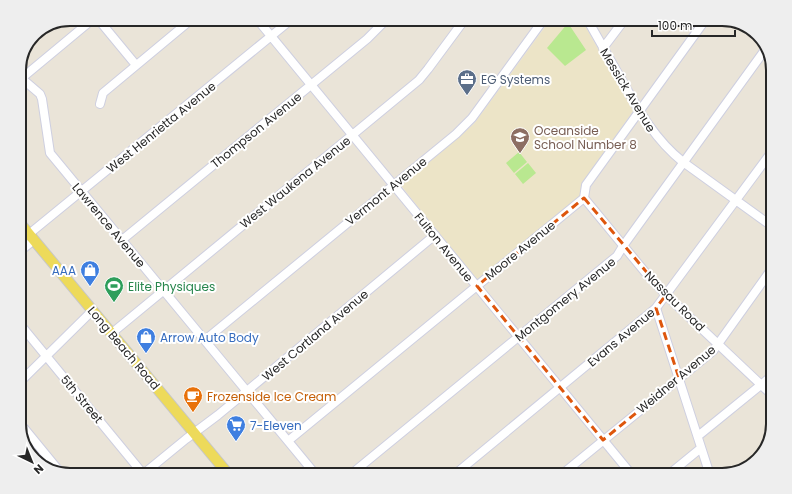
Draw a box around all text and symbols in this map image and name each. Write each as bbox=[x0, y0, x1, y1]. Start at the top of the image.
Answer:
scale bar bbox=[652, 12, 735, 38]
text: 100 m bbox=[658, 17, 692, 34]
street label: Messick Avenue bbox=[596, 45, 660, 135]
office icon: EG Systems bbox=[456, 68, 478, 96]
place label: EG Systems bbox=[481, 71, 550, 88]
street label: West Henrietta Avenue bbox=[103, 77, 219, 177]
street label: Thompson Avenue bbox=[207, 88, 305, 172]
place label: Oceanside School Number 8 bbox=[534, 122, 637, 153]
school or university icon: Oceanside School Number 8 bbox=[509, 126, 531, 154]
street label: West Waukena Avenue bbox=[236, 132, 354, 232]
street label: Vermont Avenue bbox=[342, 153, 430, 229]
street label: Lawrence Avenue bbox=[69, 179, 149, 271]
street label: Fulton Avenue bbox=[411, 209, 477, 285]
street label: Moore Avenue bbox=[481, 216, 559, 284]
street label: Montgomery Avenue bbox=[511, 253, 619, 345]
shop icon: AAA bbox=[79, 259, 101, 287]
place label: AAA bbox=[52, 262, 76, 279]
street label: Nassau Road bbox=[641, 267, 709, 335]
sports icon: Elite Physiques bbox=[103, 275, 125, 303]
place label: Elite Physiques bbox=[128, 278, 215, 295]
street label: West Cortland Avenue bbox=[258, 285, 372, 385]
street label: Long Beach Road bbox=[84, 303, 164, 393]
street label: Evans Avenue bbox=[584, 304, 658, 370]
shop icon: Arrow Auto Body bbox=[135, 326, 157, 354]
place label: Arrow Auto Body bbox=[160, 329, 259, 346]
street label: Weidner Avenue bbox=[633, 341, 719, 417]
street label: 5th Street bbox=[57, 371, 107, 427]
cafe icon: Frozenside Ice Cream bbox=[182, 385, 204, 413]
place label: Frozenside Ice Cream bbox=[207, 388, 336, 405]
supermarket icon: 7-Eleven bbox=[225, 414, 247, 442]
place label: 7-Eleven bbox=[250, 417, 302, 434]
north arrow bbox=[12, 442, 52, 482]
text: N bbox=[30, 461, 47, 478]

